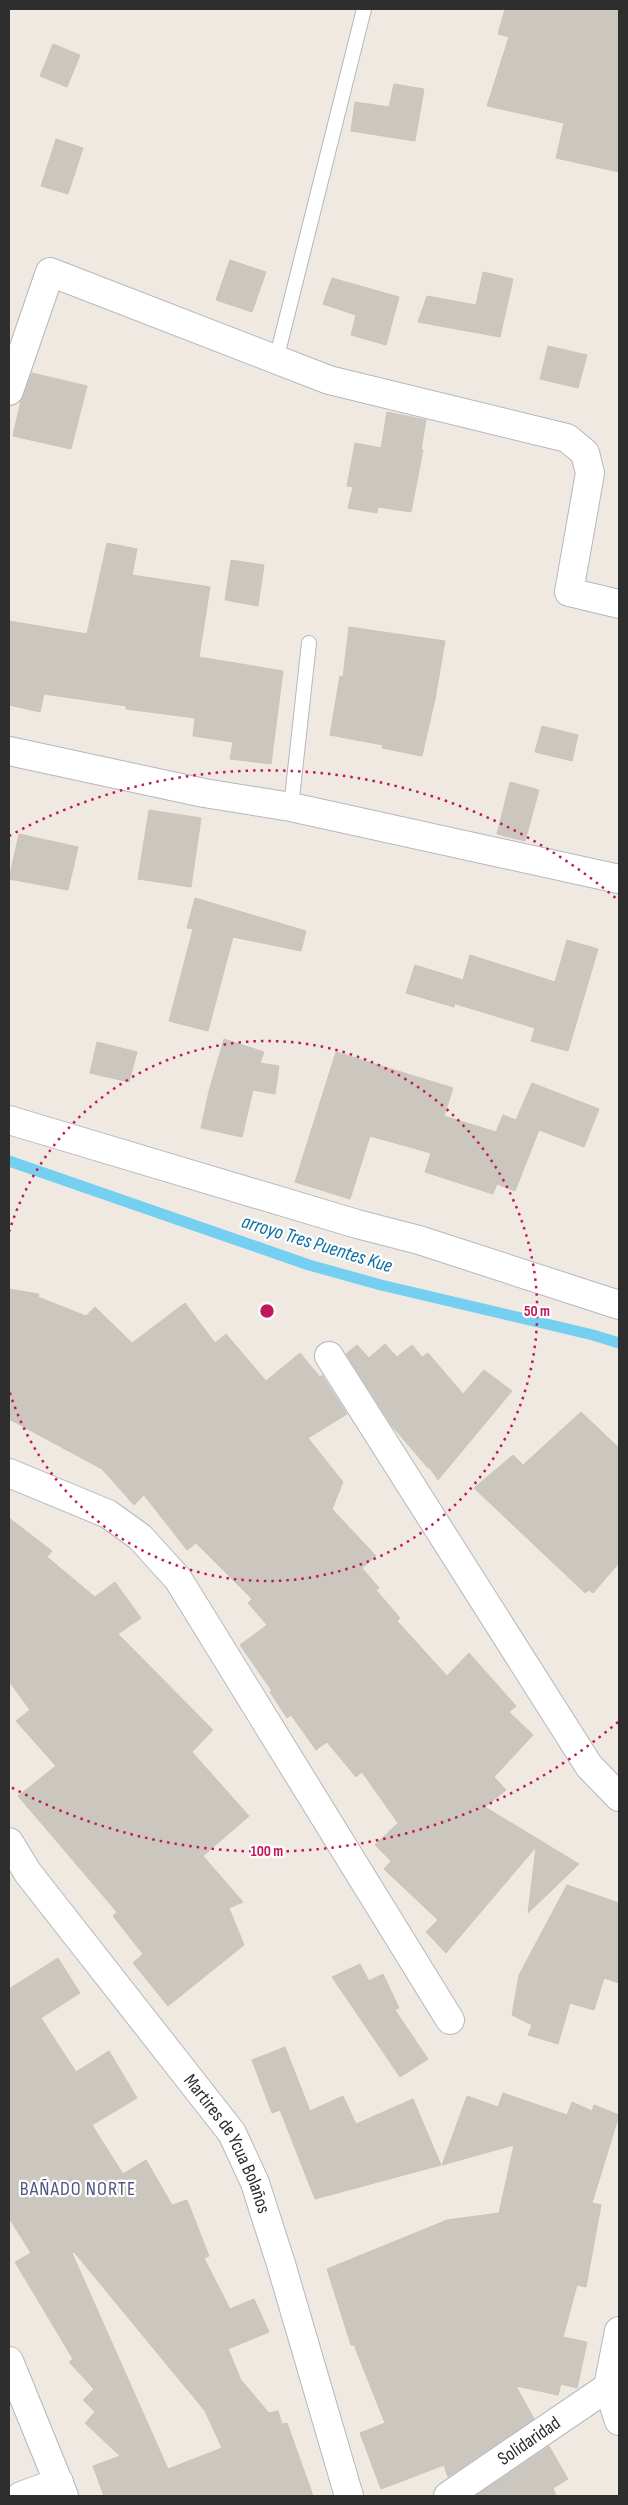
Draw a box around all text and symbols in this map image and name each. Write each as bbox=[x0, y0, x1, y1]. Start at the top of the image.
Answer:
water label: arroyo Tres Puentes Kue bbox=[239, 1210, 396, 1278]
centre of rings bbox=[258, 1302, 276, 1320]
text: 50 m bbox=[524, 1302, 550, 1321]
text: 100 m bbox=[251, 1842, 283, 1861]
street label: Martires de Ycua Bolaños bbox=[179, 2069, 276, 2216]
district label: BAÑADO NORTE bbox=[20, 2177, 136, 2201]
street label: Solidaridad bbox=[493, 2411, 565, 2470]

